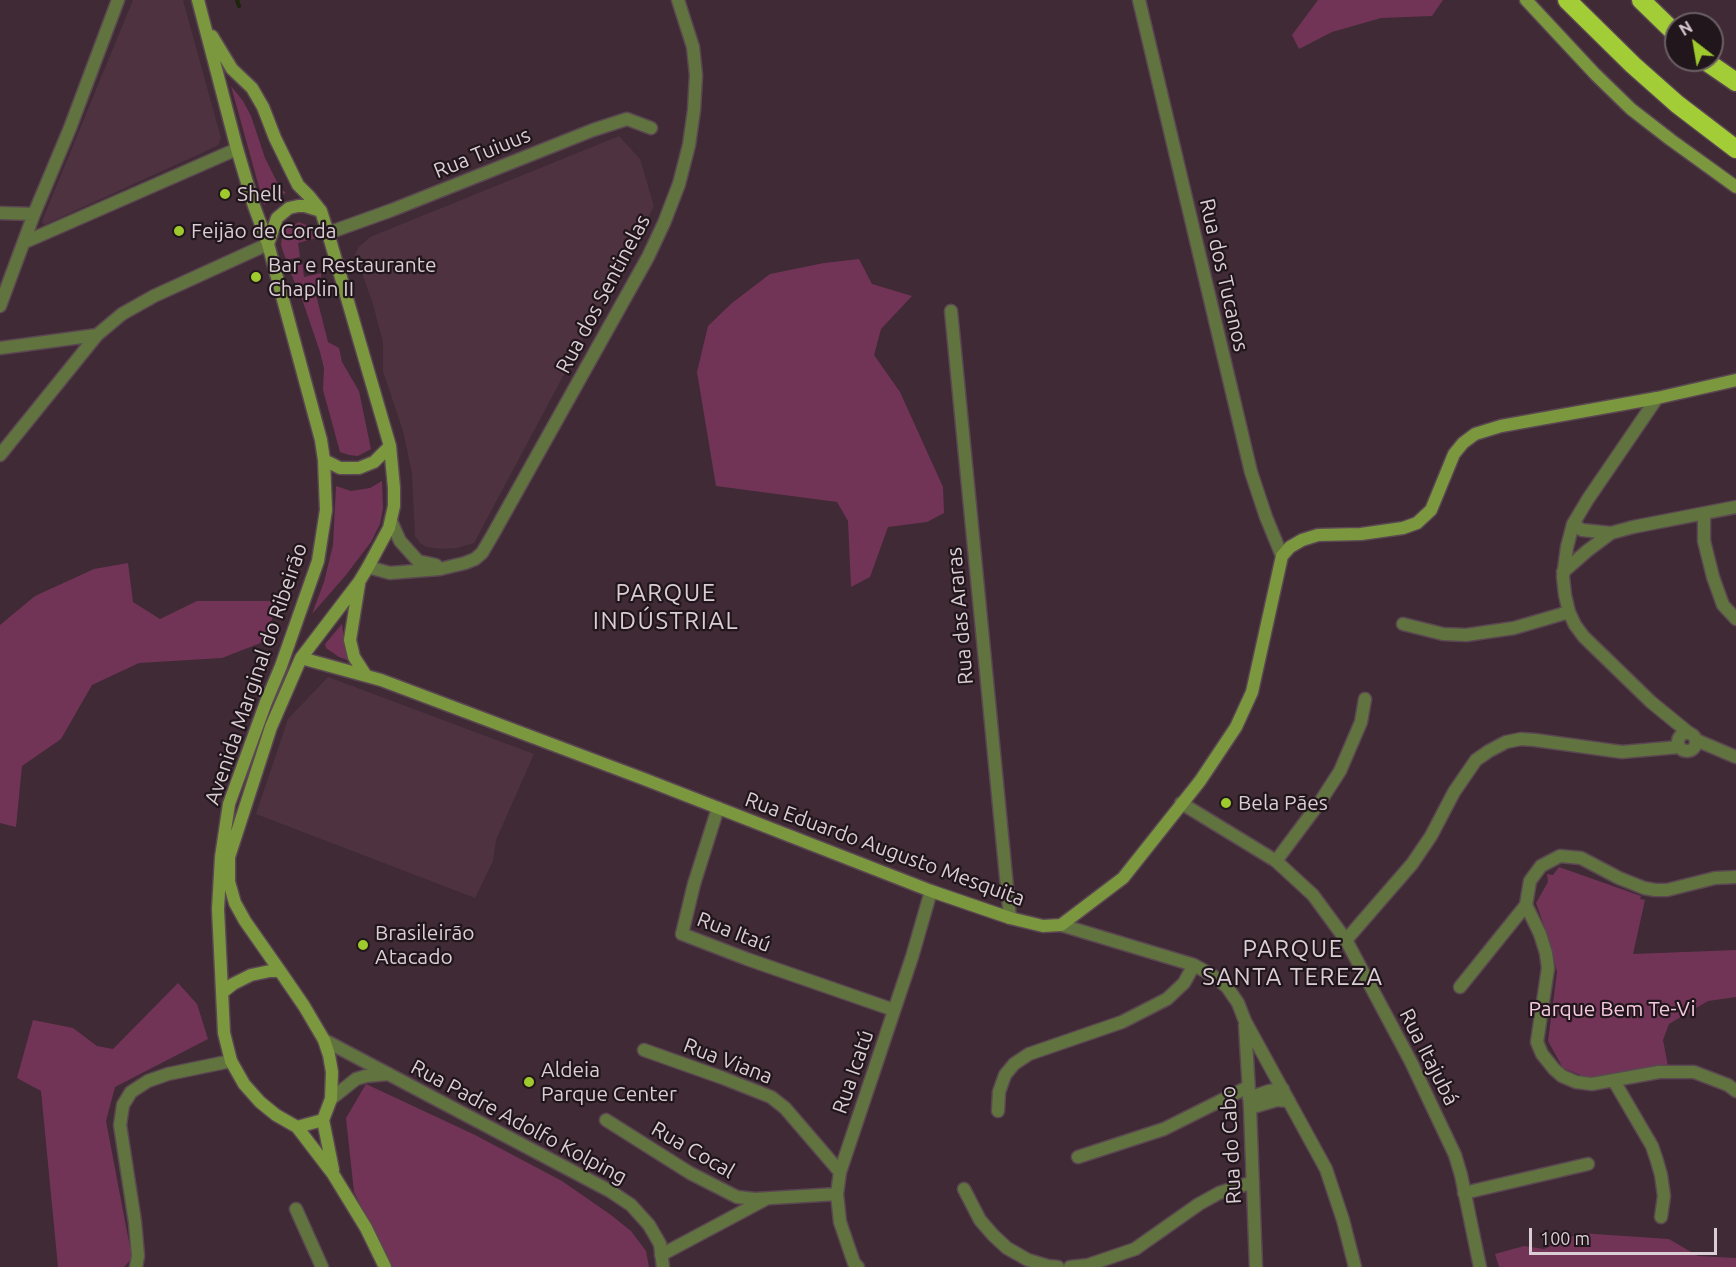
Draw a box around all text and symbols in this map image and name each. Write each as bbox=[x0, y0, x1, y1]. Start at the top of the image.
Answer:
north arrow bbox=[1664, 12, 1724, 72]
text: N bbox=[1676, 17, 1696, 39]
street label: Rua Tuiuus bbox=[430, 122, 534, 184]
place label: Shell bbox=[237, 181, 283, 207]
marker: Shell bbox=[218, 187, 232, 201]
street label: Rua dos Tucanos bbox=[1194, 196, 1254, 354]
street label: Rua dos Sentinelas bbox=[551, 210, 655, 378]
place label: Feijão de Corda bbox=[191, 218, 337, 244]
marker: Feijão de Corda bbox=[172, 224, 186, 238]
place label: Bar e Restaurante Chaplin II bbox=[268, 252, 437, 302]
marker: Bar e Restaurante Chaplin II bbox=[249, 270, 263, 284]
street label: Avenida Marginal do Ribeirão bbox=[199, 540, 313, 808]
street label: Rua das Araras bbox=[941, 546, 979, 686]
district label: PARQUE INDÚSTRIAL bbox=[593, 579, 739, 635]
street label: Rua Eduardo Augusto Mesquita bbox=[742, 787, 1028, 911]
place label: Bela Pães bbox=[1238, 790, 1328, 816]
marker: Bela Pães bbox=[1219, 796, 1233, 810]
street label: Rua Itaú bbox=[694, 906, 774, 958]
place label: Brasileirão Atacado bbox=[375, 920, 474, 970]
district label: PARQUE SANTA TEREZA bbox=[1202, 935, 1384, 991]
marker: Brasileirão Atacado bbox=[356, 938, 370, 952]
park label: Parque Bem Te-Vi bbox=[1528, 996, 1696, 1022]
street label: Rua Itajubá bbox=[1394, 1004, 1464, 1110]
street label: Rua Icatú bbox=[827, 1027, 879, 1117]
street label: Rua Viana bbox=[680, 1033, 776, 1089]
street label: Rua Padre Adolfo Kolping bbox=[407, 1054, 631, 1190]
place label: Aldeia Parque Center bbox=[541, 1057, 677, 1107]
marker: Aldeia Parque Center bbox=[522, 1075, 536, 1089]
street label: Rua do Cabo bbox=[1215, 1085, 1247, 1205]
street label: Rua Cocal bbox=[647, 1116, 739, 1184]
scale bar bbox=[1532, 1216, 1720, 1254]
text: 100 m bbox=[1540, 1228, 1590, 1248]

